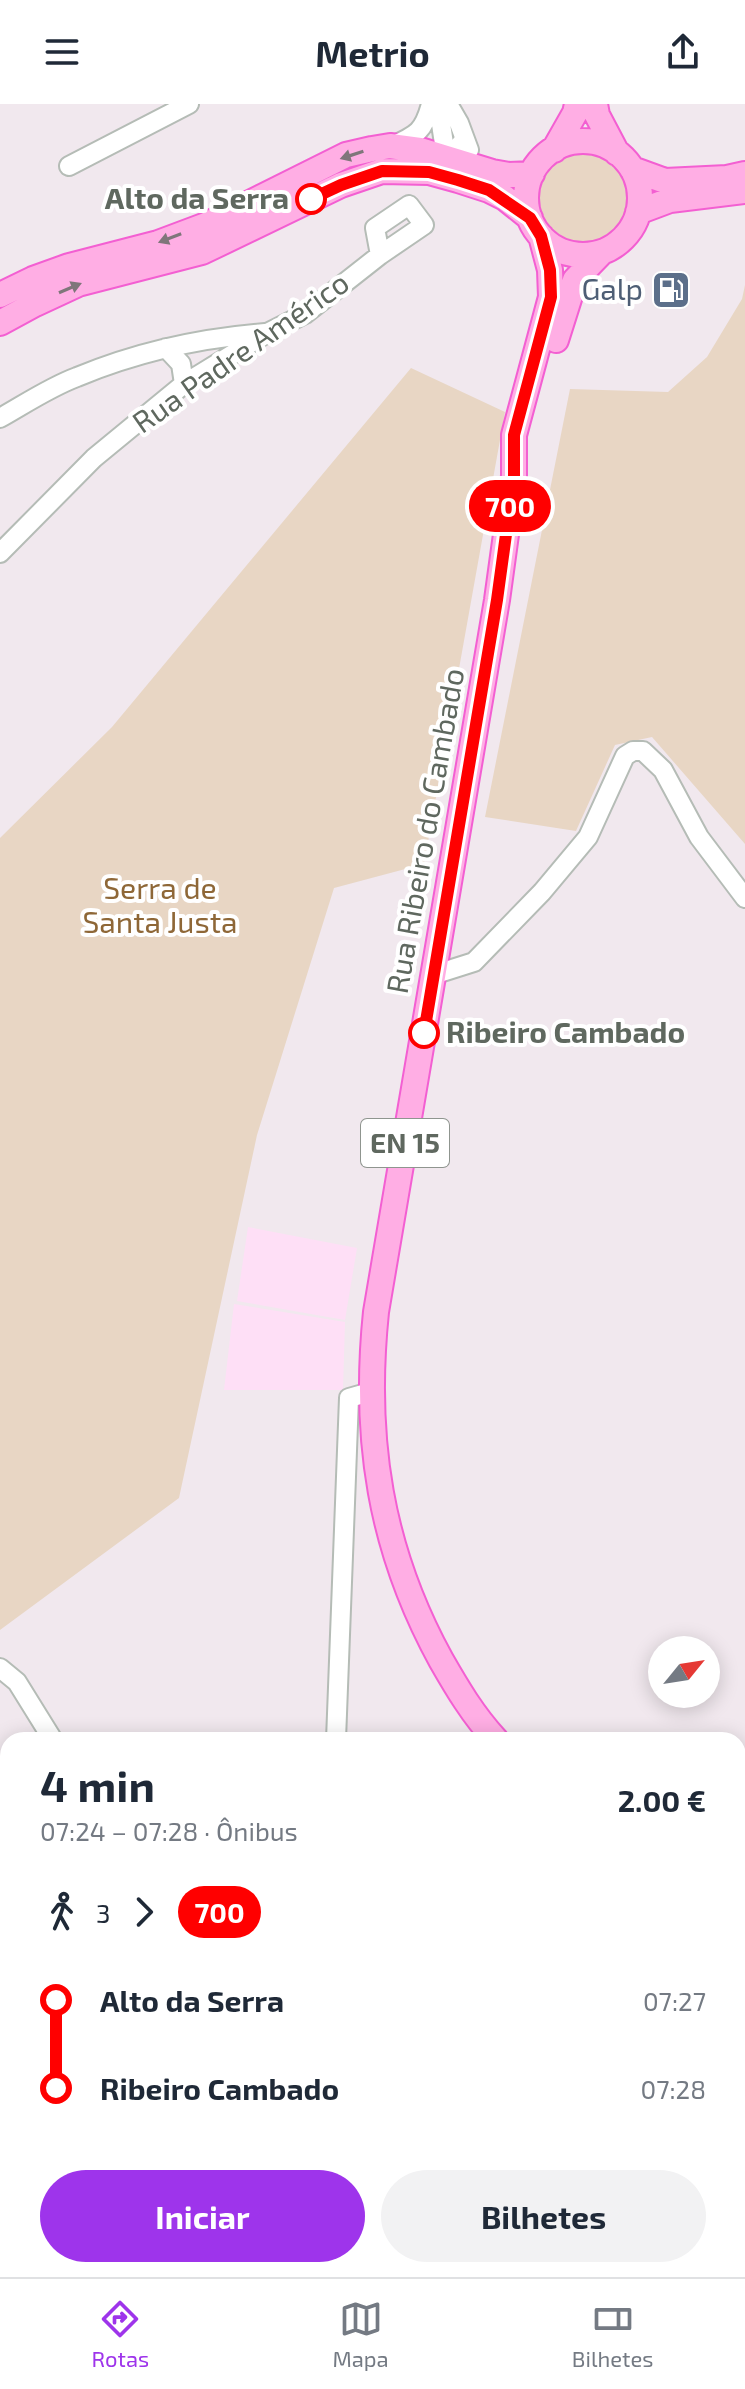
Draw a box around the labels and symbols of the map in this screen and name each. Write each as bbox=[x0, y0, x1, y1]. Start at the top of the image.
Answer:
one-way arrow bbox=[340, 149, 364, 161]
place label: Alto da Serra bbox=[105, 179, 289, 215]
marker: Alto da Serra bbox=[296, 184, 326, 214]
one-way arrow bbox=[158, 232, 182, 245]
street label: Rua Padre Américo bbox=[125, 263, 355, 439]
fuel station icon: Galp bbox=[650, 269, 692, 311]
place label: Galp bbox=[581, 270, 643, 306]
one-way arrow bbox=[58, 282, 81, 295]
line badge: 700 bbox=[464, 480, 556, 532]
street label: Rua Ribeiro do Cambado bbox=[378, 665, 470, 996]
park label: Serra de Santa Justa bbox=[82, 869, 238, 939]
place label: Ribeiro Cambado bbox=[446, 1013, 685, 1049]
marker: Ribeiro Cambado bbox=[409, 1018, 439, 1048]
road number: EN 15 bbox=[361, 1119, 449, 1167]
north arrow bbox=[648, 1636, 720, 1708]

